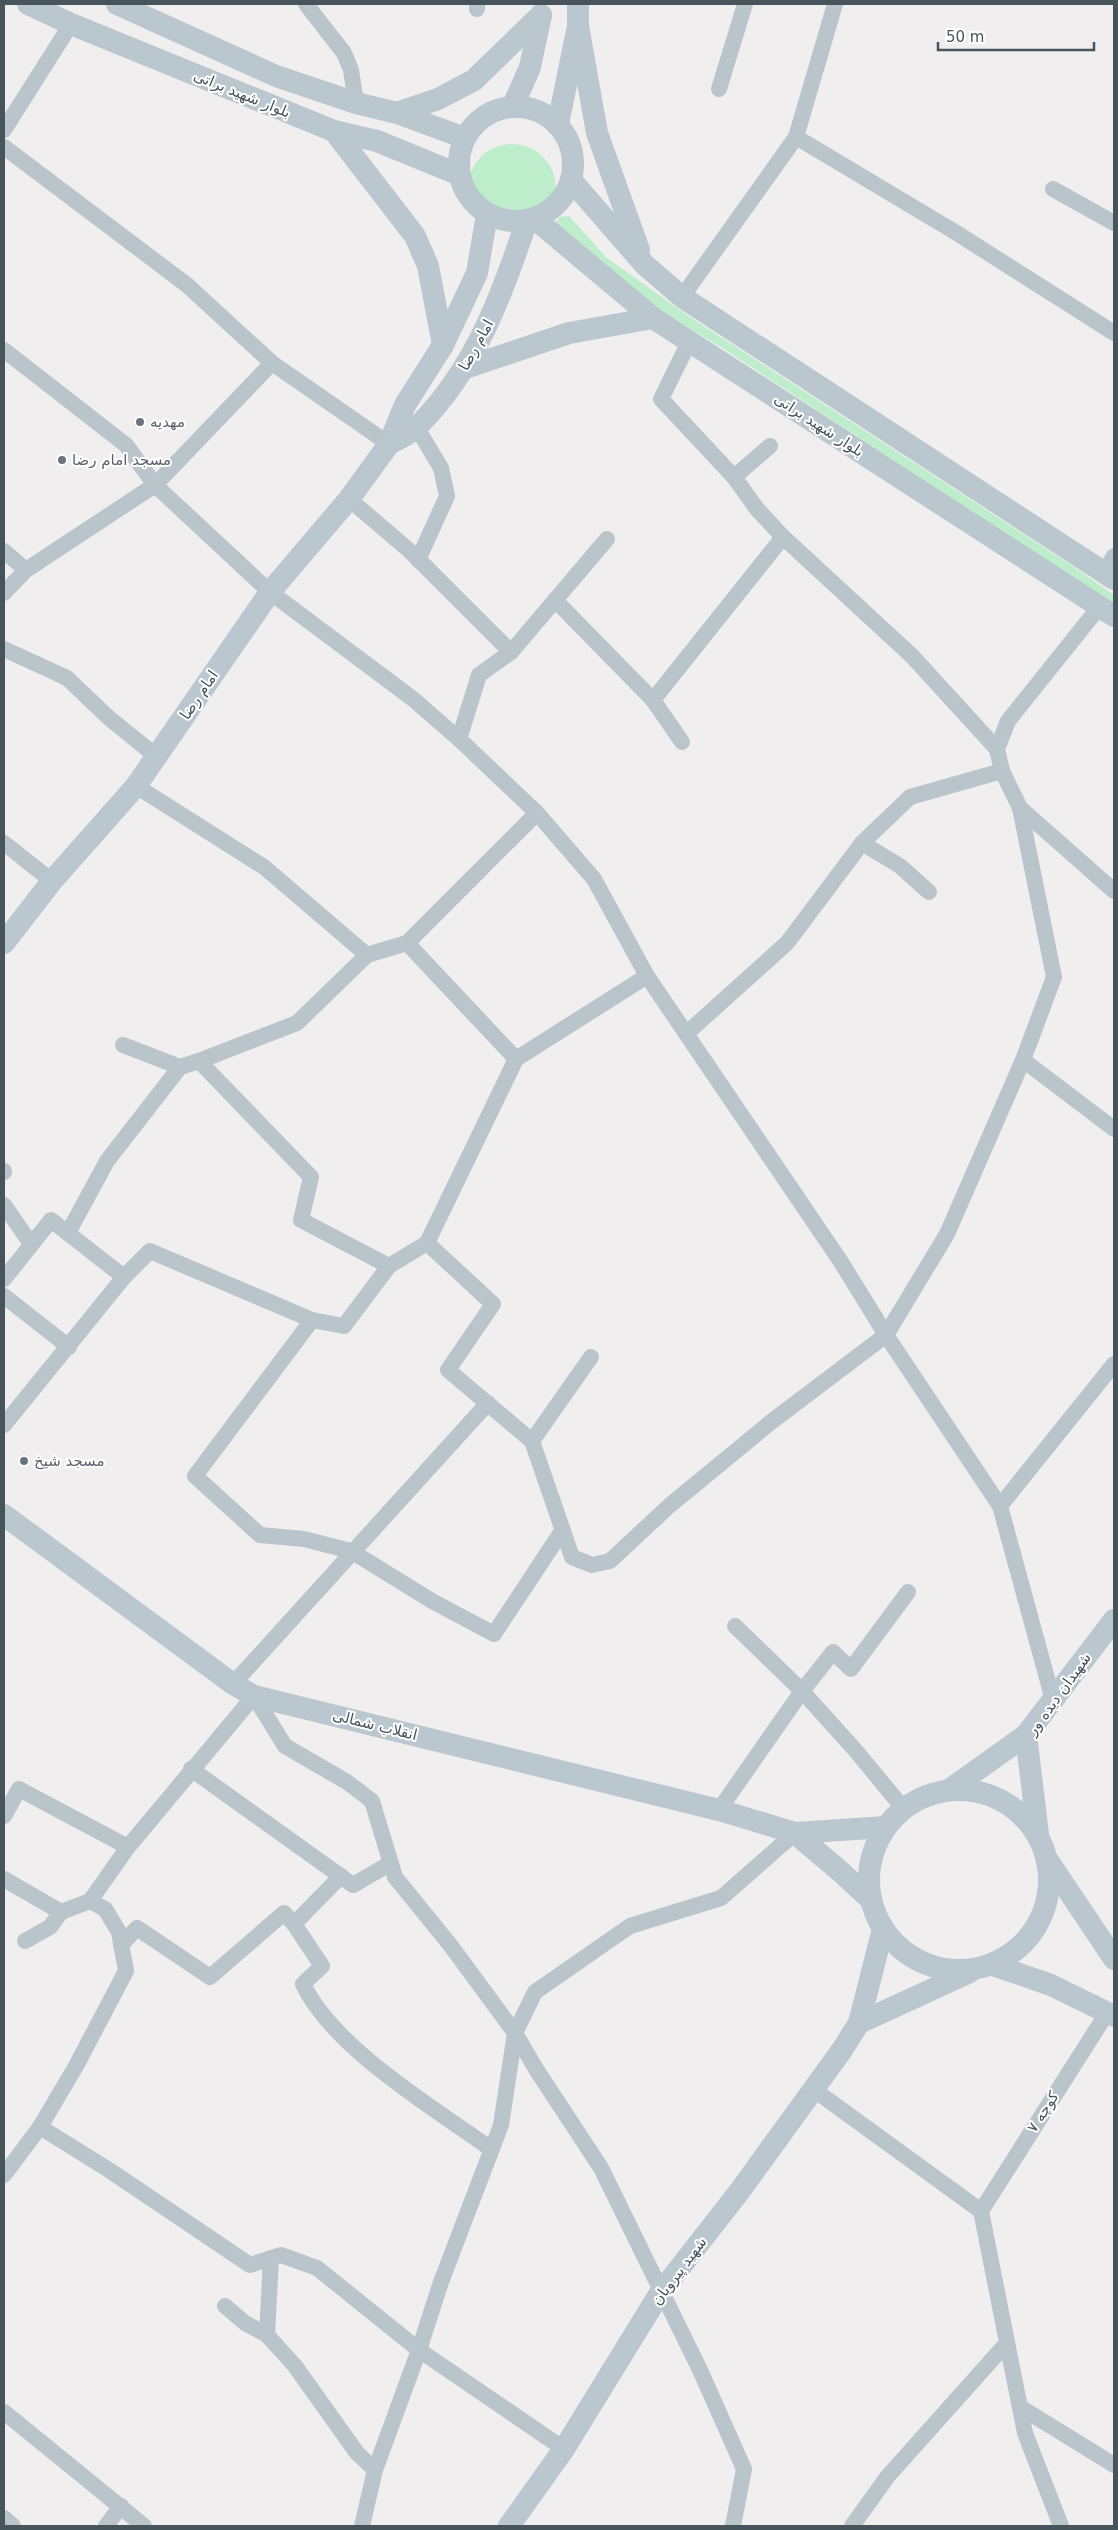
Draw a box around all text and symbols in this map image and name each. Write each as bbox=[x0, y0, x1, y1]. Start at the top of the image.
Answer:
scale bar bbox=[938, 20, 1094, 52]
text: 50 m bbox=[946, 28, 984, 46]
street label: بلوار شهید براتی bbox=[191, 66, 293, 122]
street label: امام رضا bbox=[455, 316, 497, 374]
street label: بلوار شهید براتی bbox=[771, 389, 867, 461]
place label: مهدیه bbox=[150, 413, 185, 431]
marker: مهدیه bbox=[134, 416, 146, 428]
place label: مسجد امام رضا bbox=[72, 451, 171, 469]
marker: مسجد امام رضا bbox=[56, 454, 68, 466]
street label: امام رضا bbox=[176, 667, 222, 723]
place label: مسجد شیخ bbox=[34, 1452, 105, 1470]
marker: مسجد شیخ bbox=[18, 1455, 30, 1467]
street label: شهیدان دیده ور bbox=[1022, 1649, 1095, 1740]
street label: انقلاب شمالی bbox=[331, 1706, 419, 1744]
street label: کوچه ۷ bbox=[1023, 2087, 1063, 2136]
street label: شهید پیرویان bbox=[648, 2233, 711, 2309]

